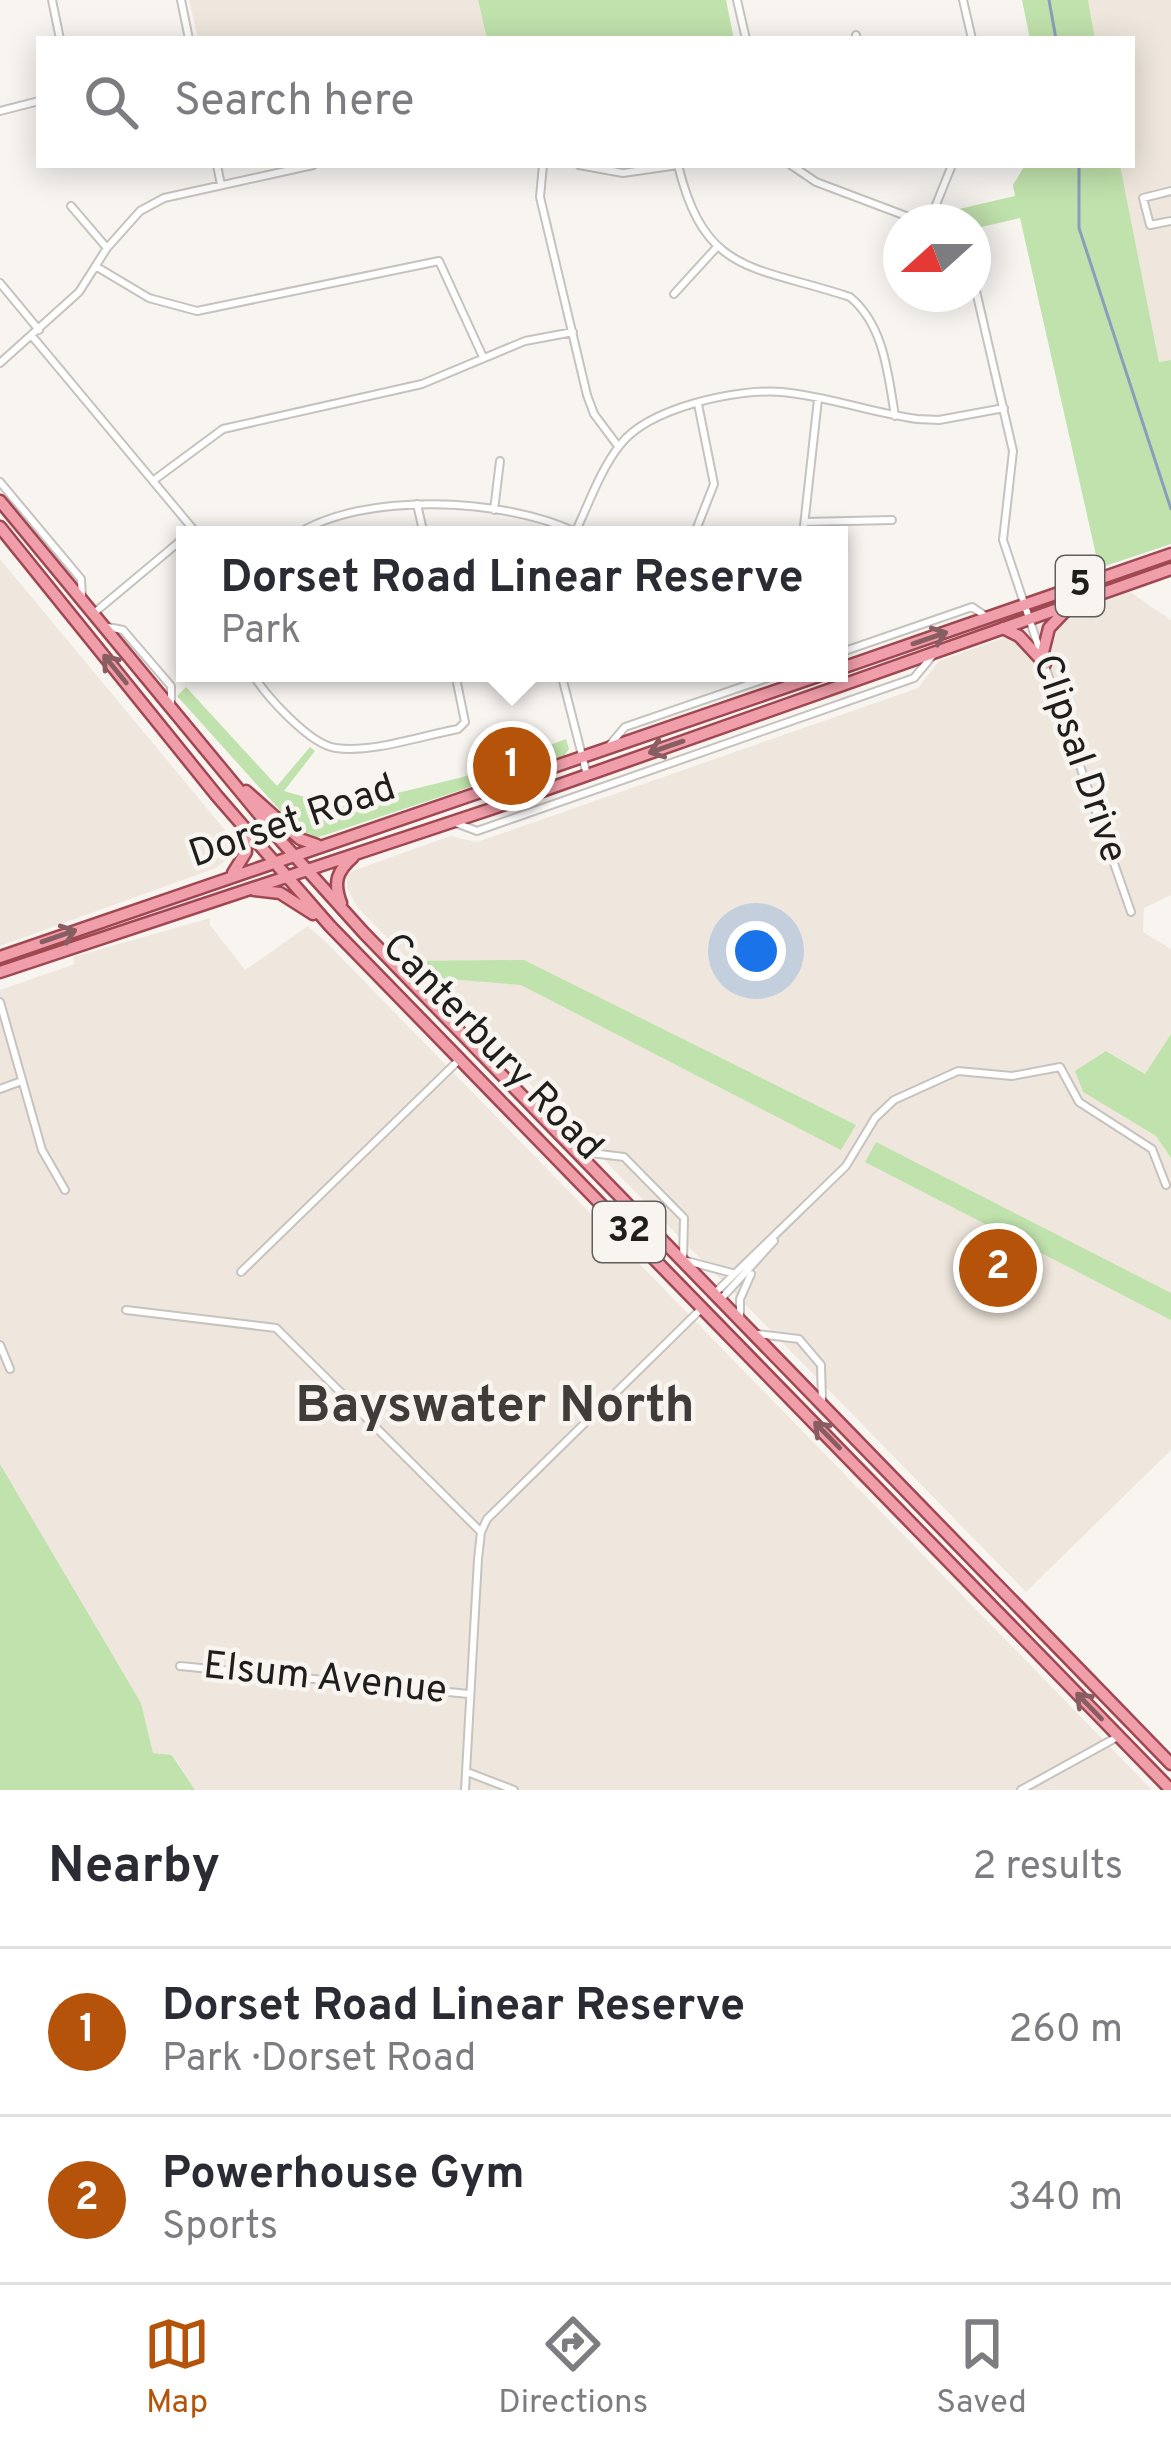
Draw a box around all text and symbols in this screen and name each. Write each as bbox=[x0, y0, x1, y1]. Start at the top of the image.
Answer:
search box bbox=[36, 36, 1135, 168]
icon: search bbox=[78, 69, 144, 135]
text: Search here bbox=[174, 74, 414, 131]
north arrow bbox=[883, 204, 991, 312]
popup bbox=[176, 526, 848, 682]
text: Dorset Road Linear Reserve bbox=[220, 551, 804, 608]
road number: 5 bbox=[1056, 556, 1104, 616]
text: Park bbox=[220, 608, 301, 657]
one-way arrow bbox=[911, 626, 948, 647]
street label: Clipsal Drive bbox=[1019, 648, 1137, 870]
one-way arrow bbox=[102, 654, 129, 685]
pin: 1 bbox=[473, 721, 551, 811]
one-way arrow bbox=[648, 738, 685, 759]
street label: Dorset Road bbox=[183, 765, 403, 881]
your location bbox=[726, 921, 786, 981]
one-way arrow bbox=[40, 924, 77, 945]
street label: Canterbury Road bbox=[370, 924, 612, 1172]
road number: 32 bbox=[593, 1202, 665, 1262]
pin: 2 bbox=[959, 1223, 1037, 1313]
district label: Bayswater North bbox=[295, 1376, 695, 1441]
one-way arrow bbox=[813, 1421, 842, 1450]
street label: Elsum Avenue bbox=[201, 1643, 449, 1717]
one-way arrow bbox=[1076, 1691, 1104, 1721]
text: Nearby bbox=[48, 1836, 220, 1901]
text: 2 results bbox=[972, 1844, 1123, 1893]
text: Dorset Road Linear Reserve bbox=[162, 1979, 745, 2036]
text: 1 bbox=[79, 2007, 95, 2056]
text: 260 m bbox=[1009, 2007, 1123, 2056]
text: Park · Dorset Road bbox=[162, 2036, 476, 2085]
text: Powerhouse Gym bbox=[162, 2147, 525, 2204]
text: 2 bbox=[75, 2175, 99, 2224]
text: 340 m bbox=[1008, 2175, 1123, 2224]
text: Sports bbox=[162, 2204, 278, 2253]
tab: Map bbox=[144, 2311, 210, 2425]
tab: Directions bbox=[498, 2311, 648, 2425]
tab: Saved bbox=[936, 2311, 1027, 2425]

